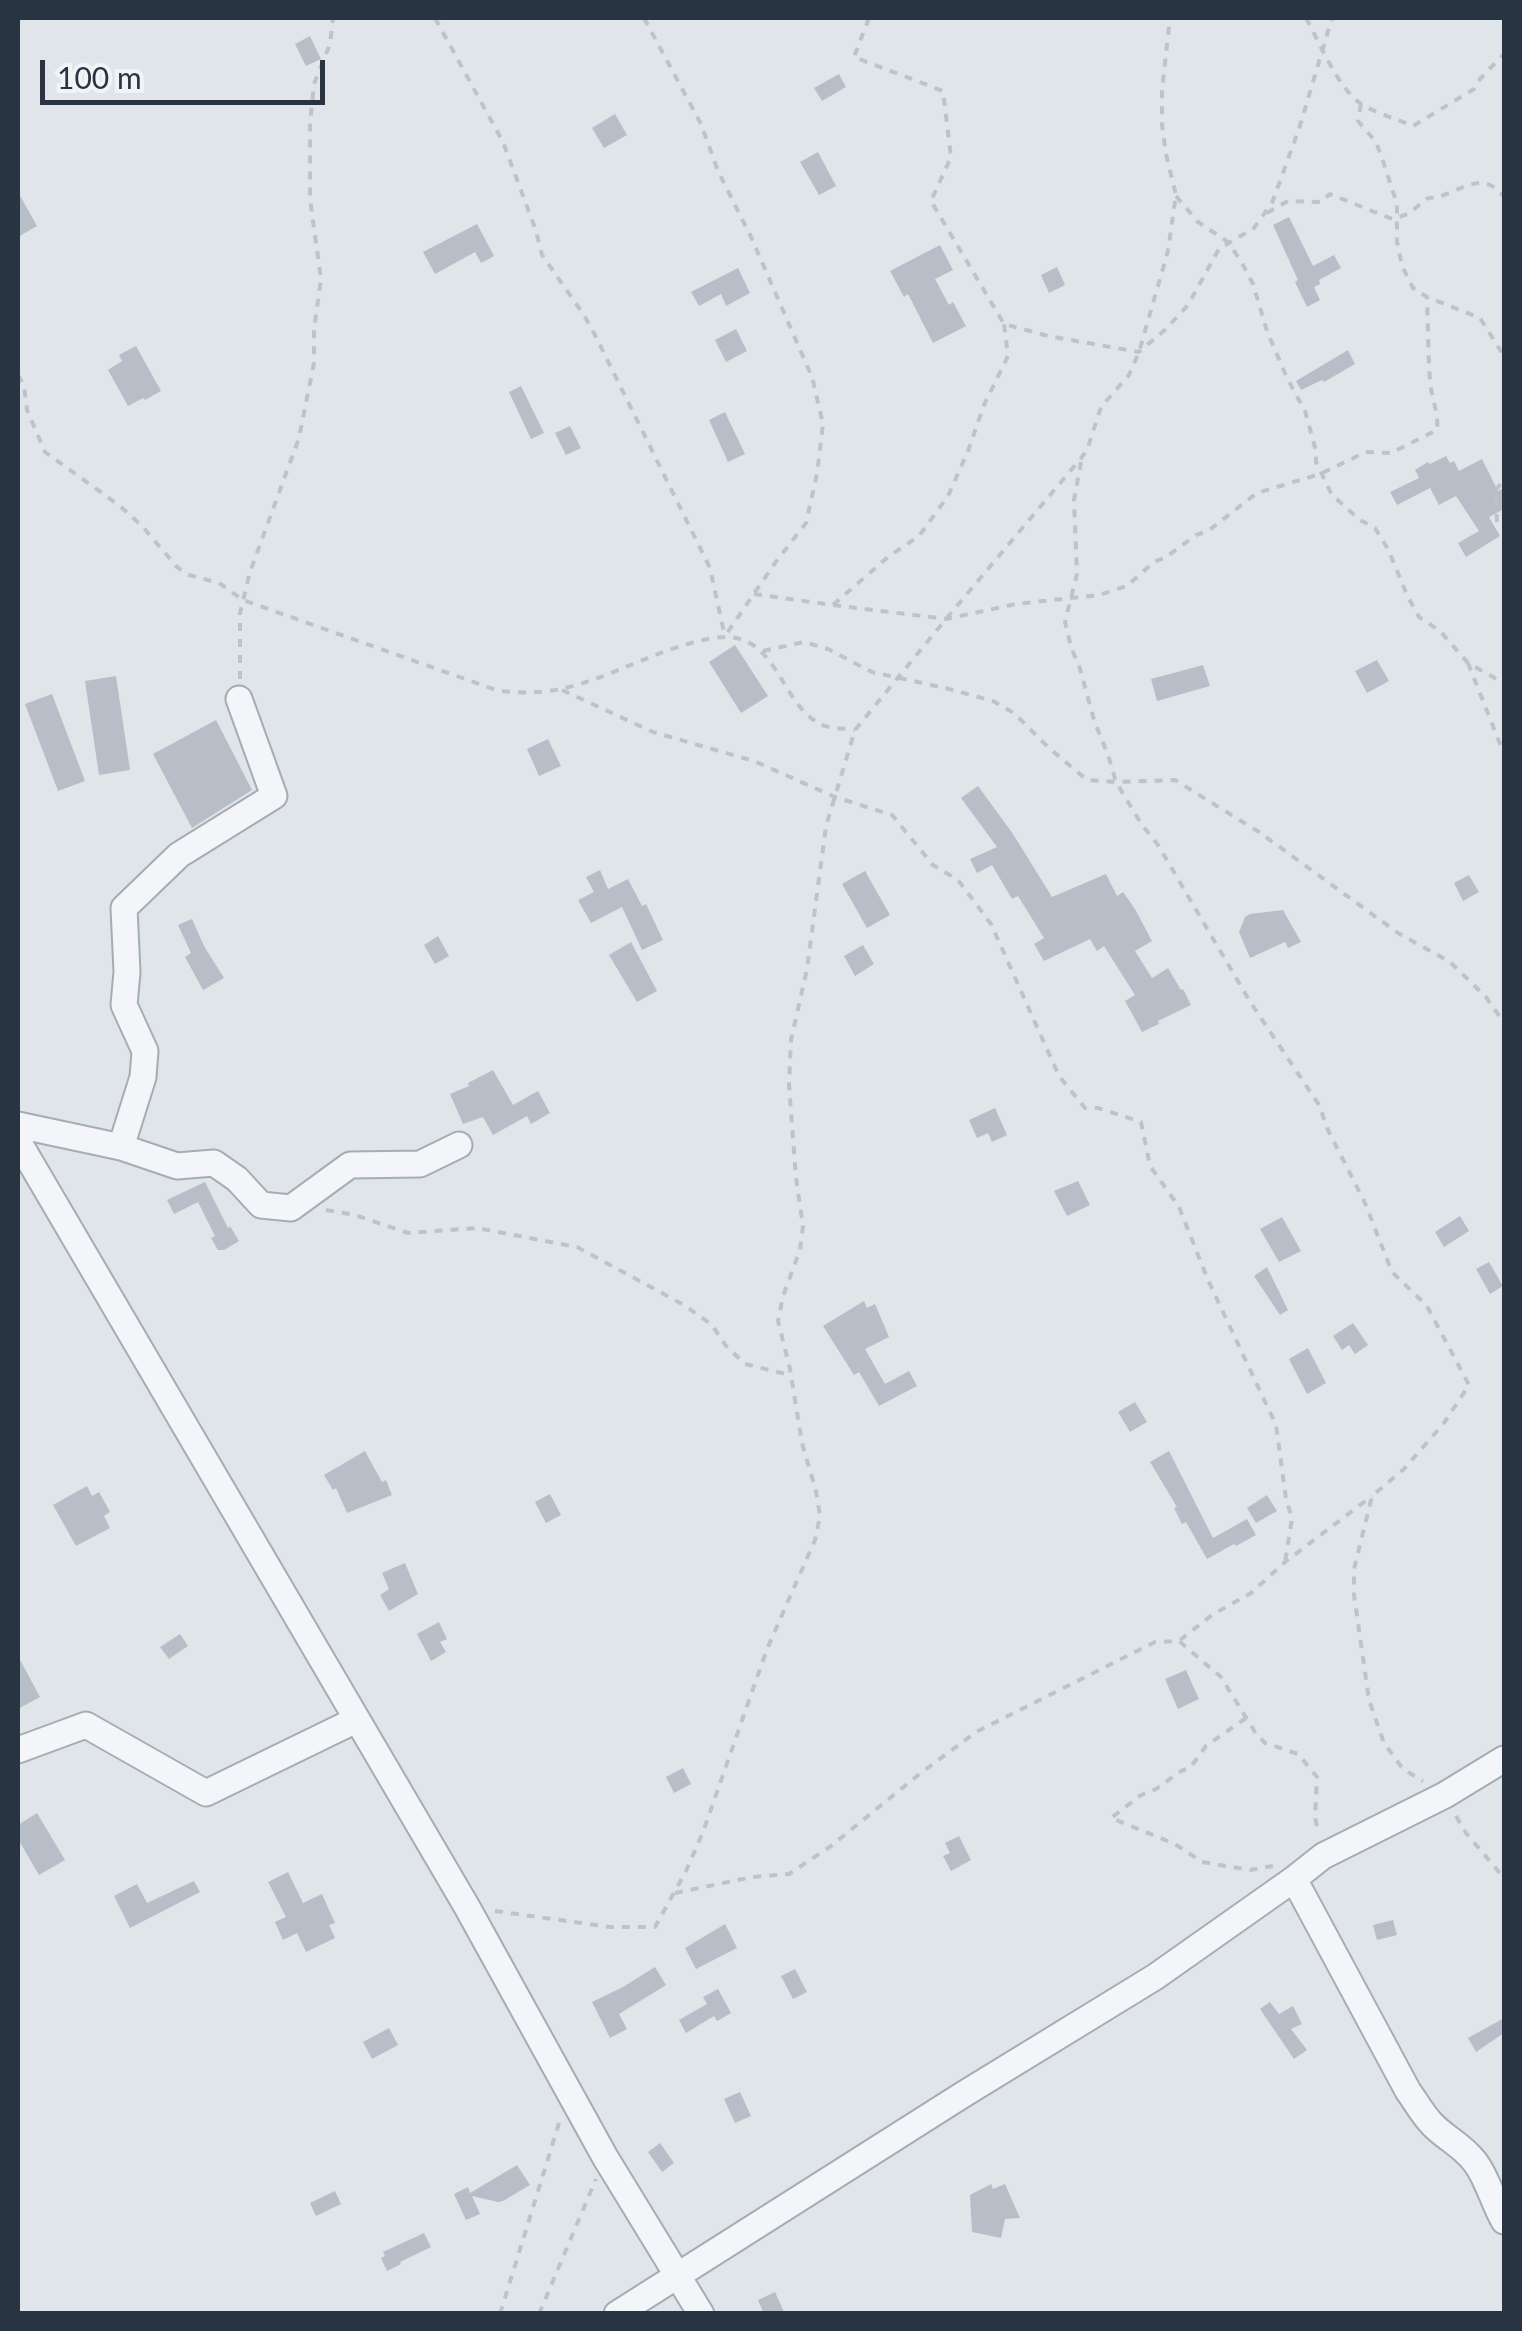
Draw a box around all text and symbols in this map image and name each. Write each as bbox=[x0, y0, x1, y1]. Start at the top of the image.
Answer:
scale bar bbox=[45, 40, 330, 102]
text: 100 m bbox=[57, 59, 142, 95]

